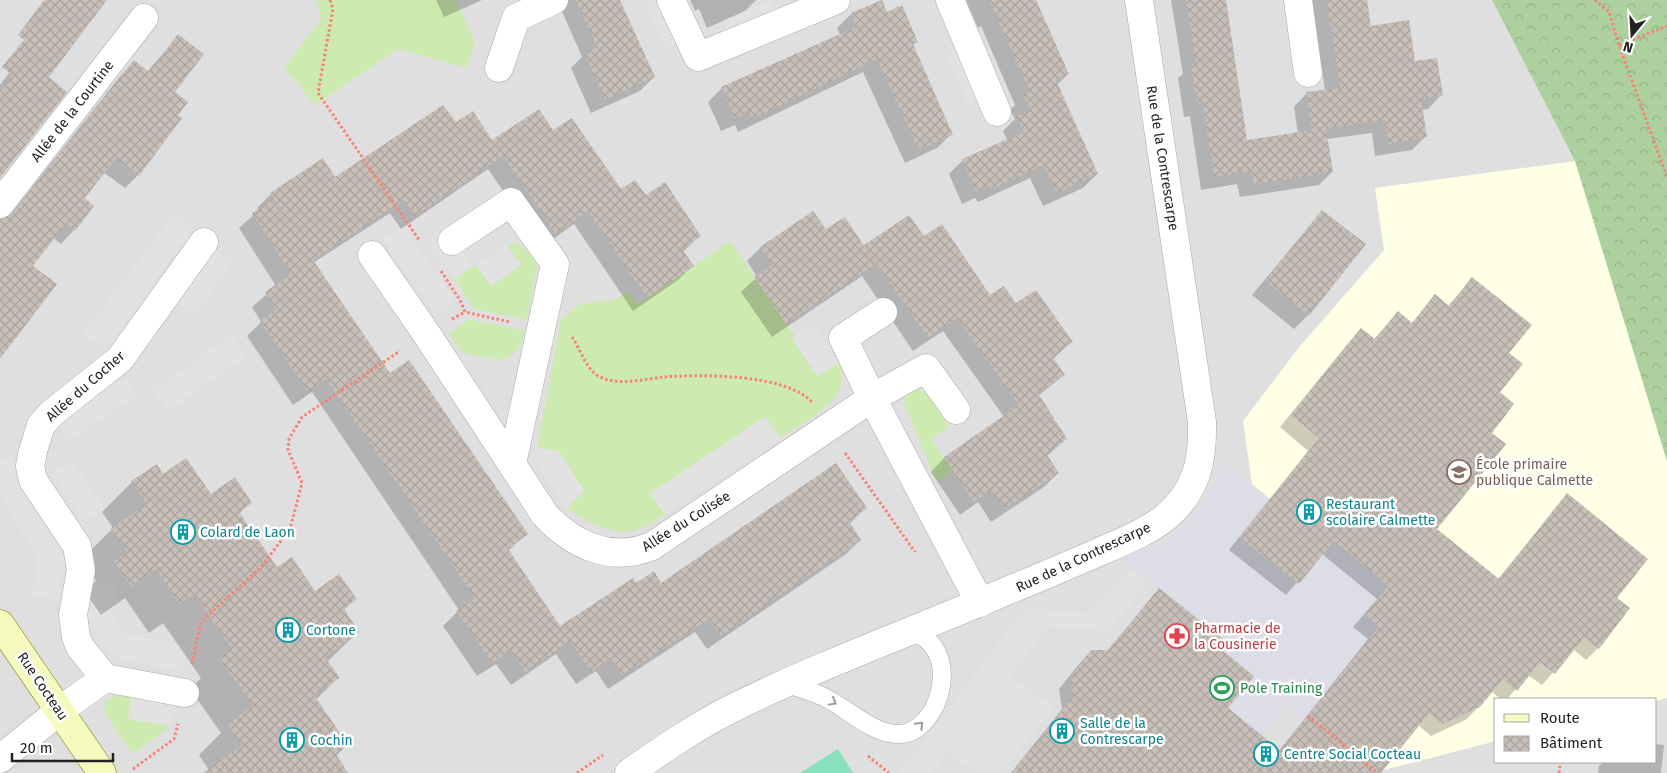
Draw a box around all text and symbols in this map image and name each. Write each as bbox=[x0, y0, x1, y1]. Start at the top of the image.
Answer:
north arrow bbox=[1607, 10, 1657, 60]
text: N bbox=[1621, 37, 1635, 56]
street label: Allée de la Courtine bbox=[27, 57, 117, 166]
street label: Rue de la Contrescarpe bbox=[1143, 84, 1182, 232]
street label: Allée du Cocher bbox=[42, 347, 129, 425]
place label: École primaire publique Calmette bbox=[1476, 455, 1593, 489]
school or university icon: École primaire publique Calmette bbox=[1446, 459, 1472, 485]
street label: Allée du Colisée bbox=[639, 487, 734, 555]
place label: Restaurant scolaire Calmette bbox=[1326, 496, 1435, 529]
building icon: Restaurant scolaire Calmette bbox=[1296, 499, 1322, 525]
building icon: Colard de Laon bbox=[170, 519, 196, 545]
street label: Rue de la Contrescarpe bbox=[1013, 519, 1153, 596]
place label: Colard de Laon bbox=[200, 524, 295, 541]
building icon: Cortone bbox=[275, 617, 301, 643]
place label: Pharmacie de la Cousinerie bbox=[1194, 620, 1281, 653]
place label: Cortone bbox=[306, 622, 356, 639]
pharmacy icon: Pharmacie de la Cousinerie bbox=[1164, 623, 1190, 649]
street label: Rue Cocteau bbox=[14, 649, 72, 724]
sports icon: Pole Training bbox=[1209, 675, 1235, 701]
place label: Pole Training bbox=[1240, 680, 1323, 697]
one-way arrow bbox=[827, 696, 836, 706]
legend bbox=[1494, 698, 1657, 763]
text: Route bbox=[1540, 709, 1580, 727]
place label: Salle de la Contrescarpe bbox=[1080, 715, 1164, 748]
building icon: Salle de la Contrescarpe bbox=[1049, 718, 1075, 744]
one-way arrow bbox=[914, 722, 923, 731]
building icon: Cochin bbox=[279, 727, 305, 753]
scale bar bbox=[12, 730, 114, 762]
place label: Cochin bbox=[310, 732, 353, 749]
text: Bâtiment bbox=[1540, 734, 1603, 752]
text: 20 m bbox=[20, 739, 53, 757]
building icon: Centre Social Cocteau bbox=[1253, 741, 1279, 767]
place label: Centre Social Cocteau bbox=[1284, 746, 1421, 763]

